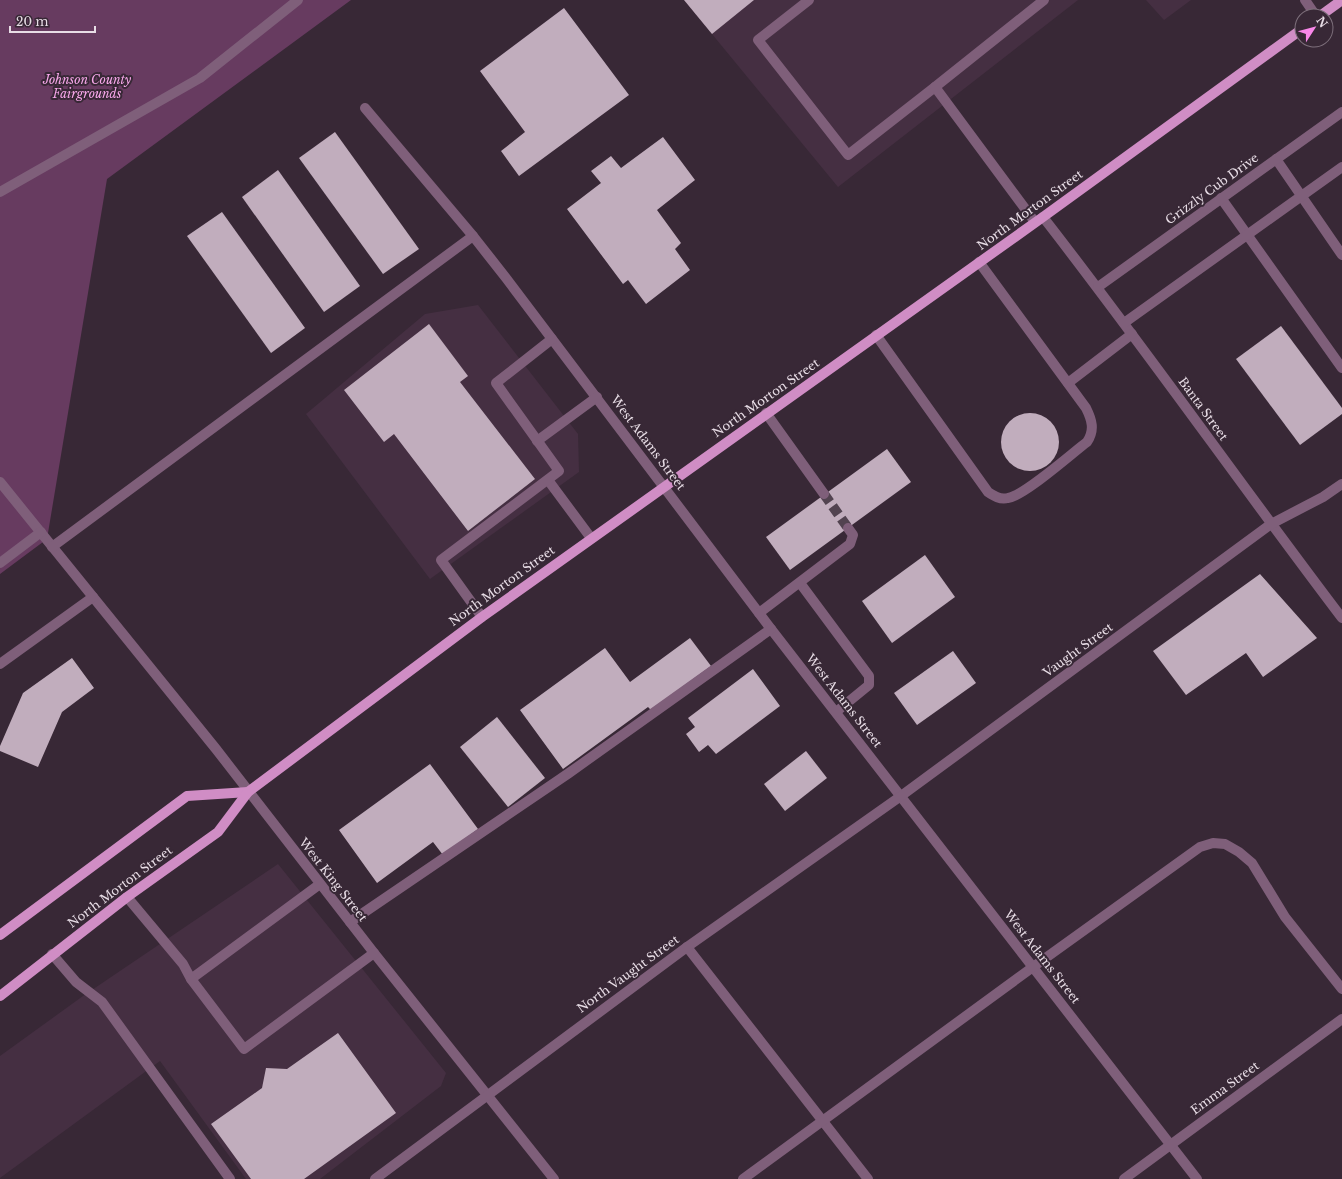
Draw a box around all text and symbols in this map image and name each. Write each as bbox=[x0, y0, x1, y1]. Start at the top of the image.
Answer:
scale bar bbox=[10, 8, 95, 34]
north arrow bbox=[1294, 8, 1334, 48]
text: 20 m bbox=[16, 14, 48, 29]
text: N bbox=[1313, 14, 1331, 31]
park label: Johnson County Fairgrounds bbox=[42, 72, 132, 101]
street label: Grizzly Cub Drive bbox=[1162, 150, 1261, 227]
street label: North Morton Street bbox=[974, 166, 1086, 253]
street label: North Morton Street bbox=[709, 355, 822, 440]
street label: Banta Street bbox=[1175, 374, 1232, 444]
street label: West Adams Street bbox=[607, 392, 689, 493]
street label: North Morton Street bbox=[446, 542, 558, 629]
street label: Vaught Street bbox=[1039, 619, 1116, 680]
street label: West Adams Street bbox=[803, 650, 886, 751]
street label: West King Street bbox=[296, 834, 371, 925]
street label: North Morton Street bbox=[65, 842, 175, 931]
street label: West Adams Street bbox=[1001, 906, 1084, 1007]
street label: North Vaught Street bbox=[574, 931, 682, 1016]
street label: Emma Street bbox=[1188, 1058, 1262, 1117]

